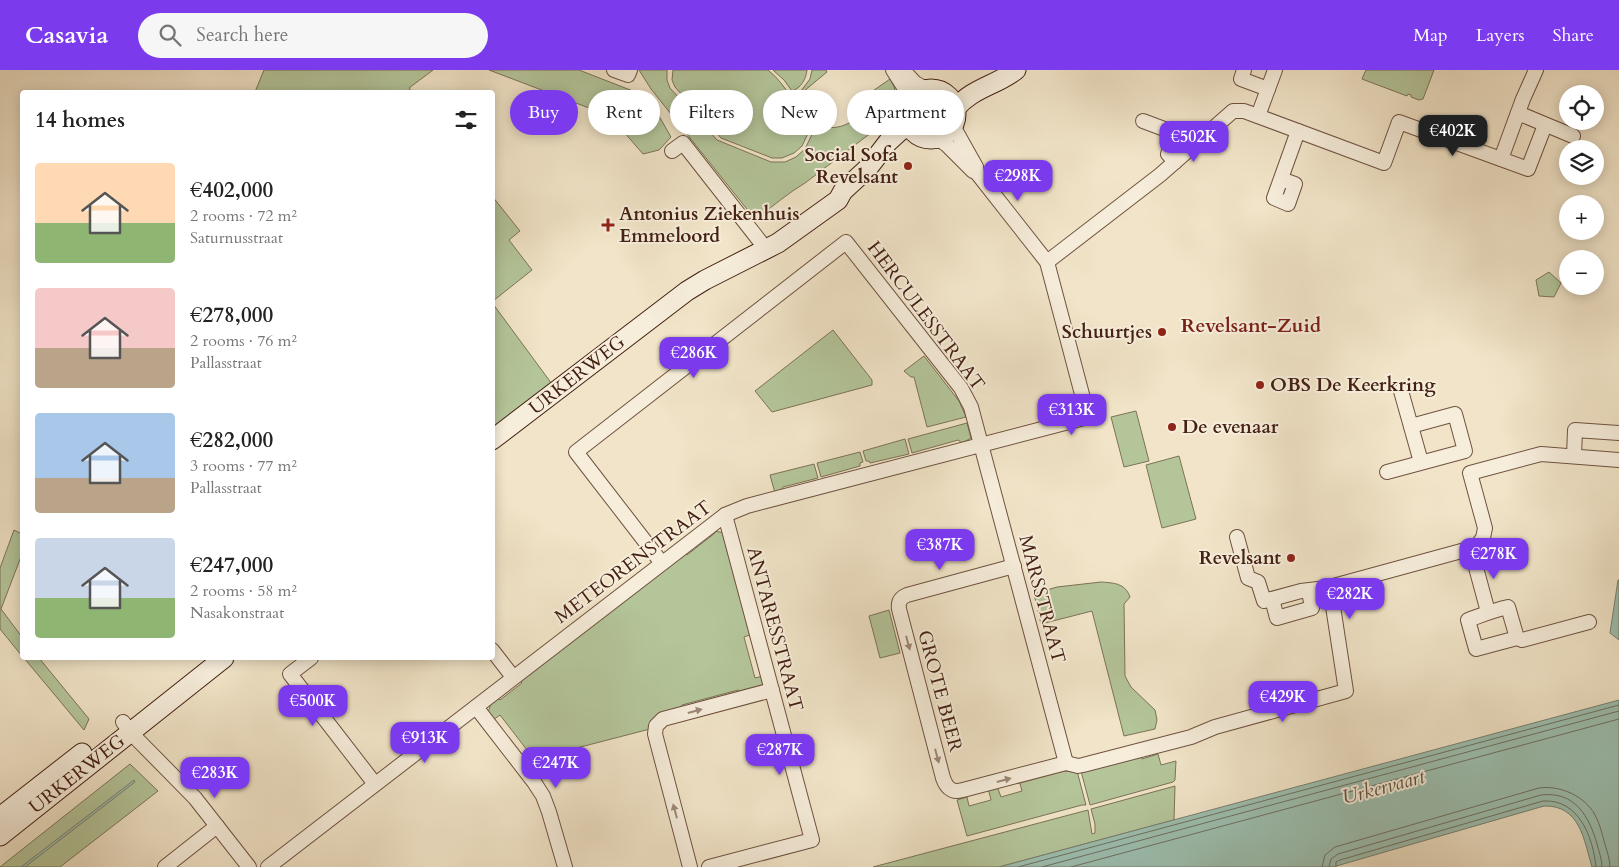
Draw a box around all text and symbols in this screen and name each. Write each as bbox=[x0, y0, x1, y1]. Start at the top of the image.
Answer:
search box bbox=[138, 13, 488, 58]
text: Casavia bbox=[25, 19, 108, 52]
icon: search bbox=[156, 21, 184, 49]
text: Search here bbox=[196, 22, 288, 48]
text: Map bbox=[1413, 23, 1448, 48]
text: Layers bbox=[1476, 23, 1525, 48]
text: Share bbox=[1553, 23, 1594, 48]
map controls bbox=[1559, 85, 1604, 295]
button: locate bbox=[1559, 85, 1604, 130]
chip: Buy bbox=[510, 90, 578, 135]
chip: Rent bbox=[588, 90, 660, 135]
chip: Filters bbox=[670, 90, 753, 135]
chip: New bbox=[763, 90, 837, 135]
chip: Apartment bbox=[847, 90, 964, 135]
text: 14 homes bbox=[35, 106, 125, 135]
icon: filters bbox=[452, 106, 480, 134]
pin: €402K bbox=[1418, 114, 1488, 157]
text: €402K bbox=[1429, 120, 1477, 142]
pin: €502K bbox=[1159, 121, 1229, 163]
text: €502K bbox=[1170, 126, 1218, 148]
button: layers bbox=[1559, 140, 1604, 185]
place label: Social Sofa Revelsant bbox=[804, 142, 899, 190]
marker: Social Sofa Revelsant bbox=[902, 160, 914, 172]
pin: €298K bbox=[983, 160, 1053, 202]
text: €298K bbox=[994, 165, 1042, 187]
text: €402,000 bbox=[190, 176, 273, 205]
icon: home bbox=[75, 183, 135, 243]
button: + bbox=[1559, 195, 1604, 240]
place label: Antonius Ziekenhuis Emmeloord bbox=[619, 201, 799, 249]
text: 2 rooms · 72 m² bbox=[190, 205, 297, 227]
marker: Antonius Ziekenhuis Emmeloord bbox=[601, 218, 615, 232]
text: Saturnusstraat bbox=[190, 227, 283, 249]
street label: HERCULESSTRAAT bbox=[861, 236, 991, 396]
button: − bbox=[1559, 250, 1604, 295]
text: €278,000 bbox=[190, 301, 273, 330]
icon: home bbox=[75, 308, 135, 368]
district label: Revelsant-Zuid bbox=[1181, 312, 1322, 339]
place label: Schuurtjes bbox=[1062, 319, 1152, 345]
marker: Schuurtjes bbox=[1156, 326, 1168, 338]
street label: URKERWEG bbox=[524, 329, 630, 421]
text: 2 rooms · 76 m² bbox=[190, 330, 297, 352]
pin: €286K bbox=[659, 336, 729, 379]
text: €286K bbox=[670, 342, 718, 364]
text: Pallasstraat bbox=[190, 352, 262, 374]
place label: OBS De Keerkring bbox=[1270, 372, 1436, 398]
marker: OBS De Keerkring bbox=[1254, 379, 1266, 391]
pin: €313K bbox=[1037, 394, 1107, 436]
text: €313K bbox=[1048, 399, 1096, 421]
place label: De evenaar bbox=[1182, 414, 1279, 440]
marker: De evenaar bbox=[1166, 421, 1178, 433]
text: €282,000 bbox=[190, 426, 273, 455]
icon: home bbox=[75, 433, 135, 493]
text: 3 rooms · 77 m² bbox=[190, 455, 297, 477]
text: Pallasstraat bbox=[190, 477, 262, 499]
street label: METEORENSTRAAT bbox=[549, 494, 717, 630]
pin: €387K bbox=[905, 528, 975, 571]
street label: MARSSTRAAT bbox=[1012, 532, 1072, 666]
text: €387K bbox=[916, 534, 964, 556]
pin: €278K bbox=[1459, 538, 1529, 580]
text: €278K bbox=[1470, 543, 1518, 565]
street label: ANTARESSTRAAT bbox=[741, 544, 809, 714]
place label: Revelsant bbox=[1199, 545, 1281, 571]
text: €247,000 bbox=[190, 551, 273, 580]
marker: Revelsant bbox=[1285, 552, 1297, 564]
icon: home bbox=[75, 558, 135, 618]
pin: €282K bbox=[1315, 578, 1385, 620]
text: 2 rooms · 58 m² bbox=[190, 580, 297, 602]
text: €282K bbox=[1326, 583, 1374, 605]
text: Nasakonstraat bbox=[190, 602, 284, 624]
street label: GROTE BEER bbox=[911, 627, 969, 756]
one-way arrow bbox=[904, 636, 912, 651]
pin: €429K bbox=[1248, 680, 1318, 723]
pin: €500K bbox=[278, 684, 348, 727]
text: €429K bbox=[1259, 686, 1307, 708]
text: €500K bbox=[289, 690, 337, 712]
one-way arrow bbox=[688, 706, 703, 714]
pin: €913K bbox=[390, 722, 460, 764]
text: €913K bbox=[401, 727, 449, 749]
street label: URKERWEG bbox=[24, 728, 130, 820]
pin: €287K bbox=[745, 734, 815, 776]
text: €287K bbox=[756, 739, 804, 761]
pin: €247K bbox=[521, 746, 591, 789]
one-way arrow bbox=[934, 749, 942, 764]
text: €247K bbox=[532, 752, 580, 774]
pin: €283K bbox=[180, 756, 250, 799]
text: €283K bbox=[191, 762, 239, 784]
water label: Urkervaart bbox=[1339, 763, 1429, 811]
one-way arrow bbox=[996, 775, 1011, 783]
one-way arrow bbox=[671, 803, 679, 818]

